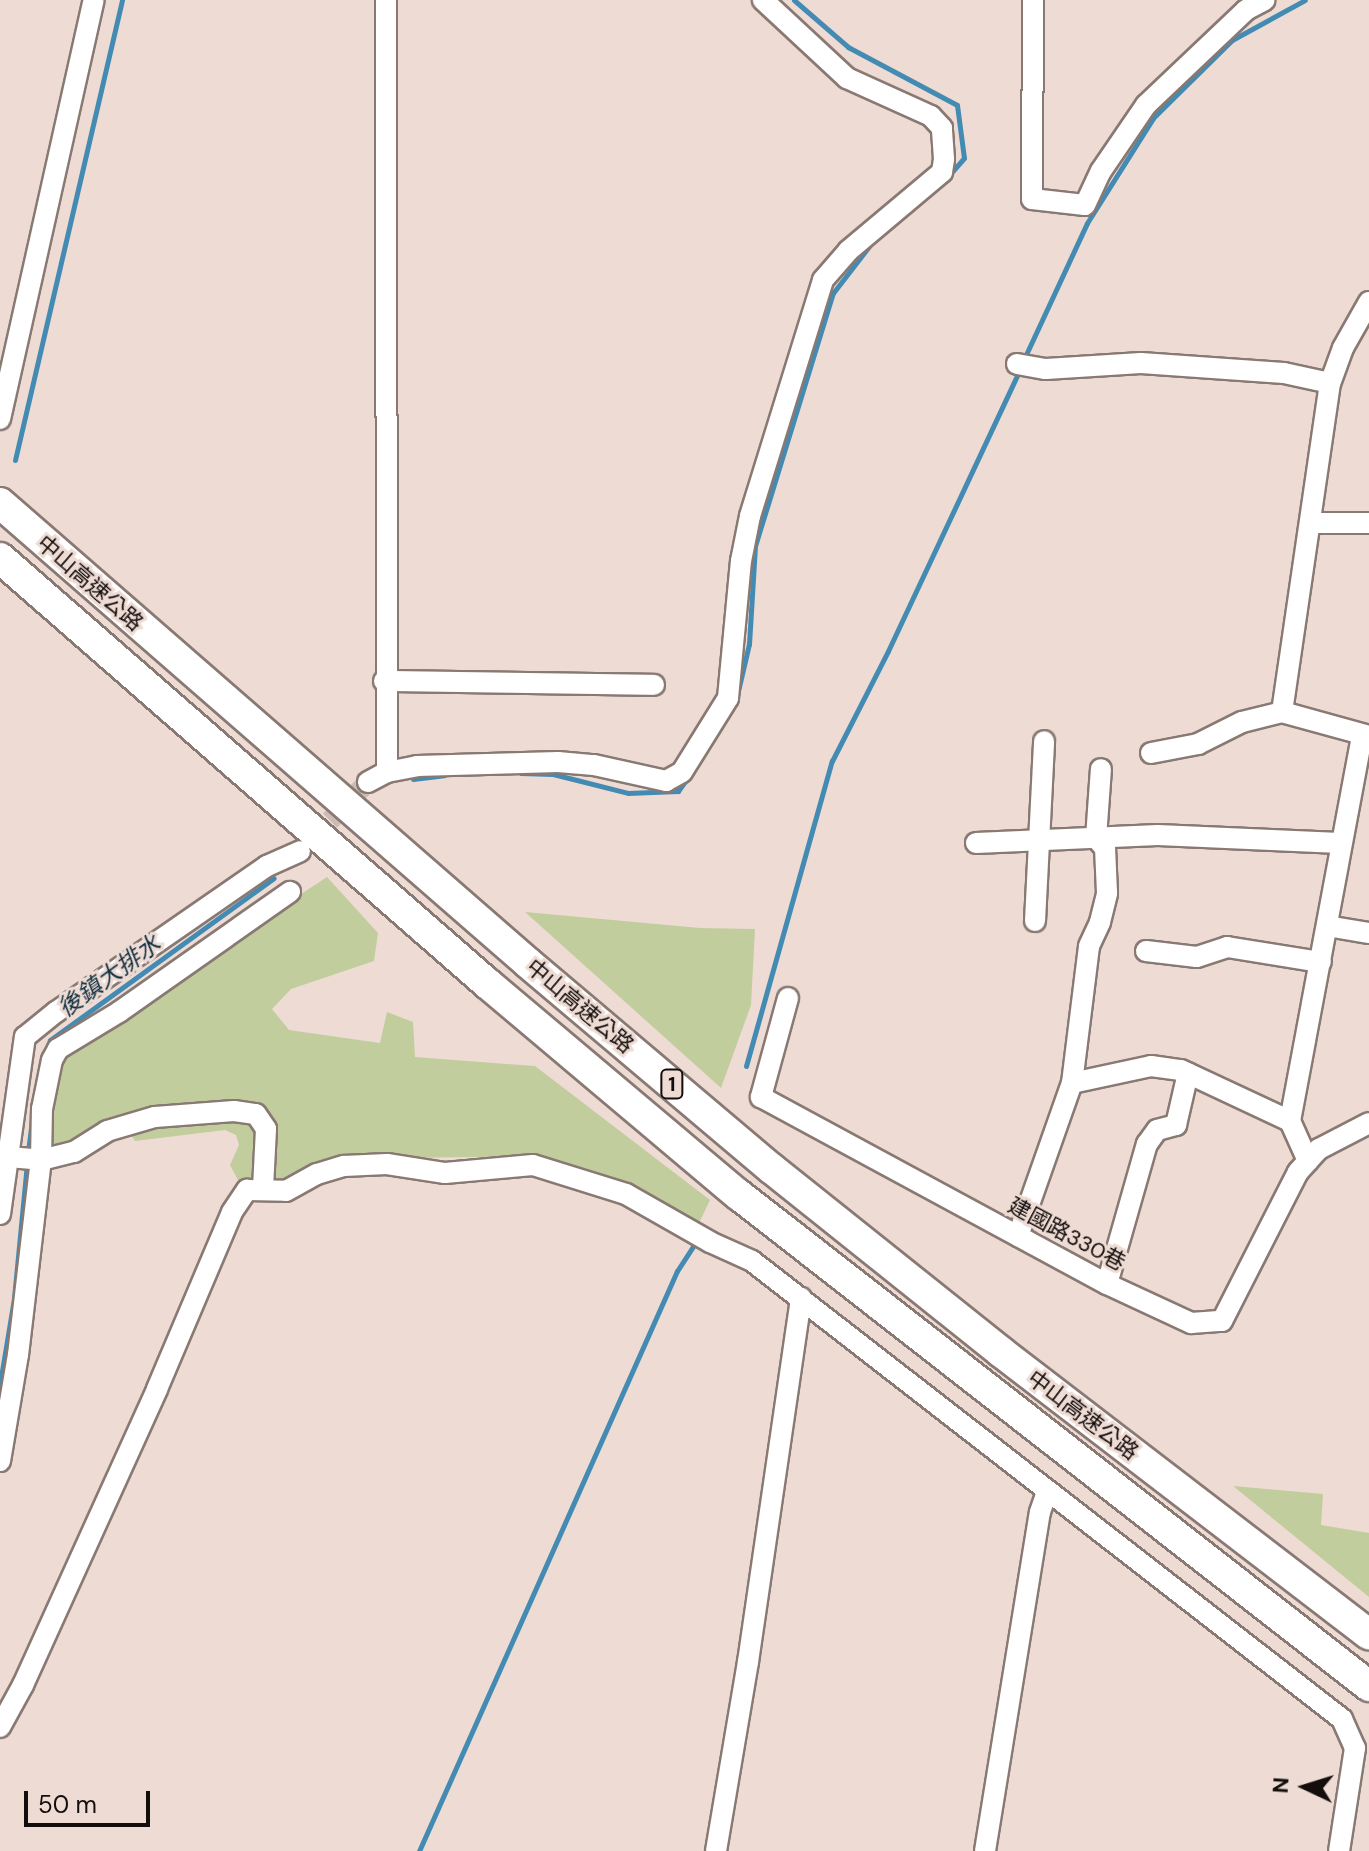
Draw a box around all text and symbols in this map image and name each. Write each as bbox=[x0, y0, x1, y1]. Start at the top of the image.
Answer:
street label: 中山高速公路 bbox=[32, 530, 148, 636]
water label: 後鎮大排水 bbox=[52, 929, 166, 1023]
street label: 中山高速公路 bbox=[521, 953, 639, 1059]
road number: 1 bbox=[660, 1068, 684, 1100]
street label: 建國路330巷 bbox=[1004, 1192, 1130, 1276]
street label: 中山高速公路 bbox=[1022, 1365, 1144, 1465]
north arrow bbox=[1265, 1747, 1345, 1827]
scale bar bbox=[28, 1775, 154, 1825]
text: N bbox=[1266, 1776, 1296, 1794]
text: 50 m bbox=[38, 1789, 97, 1820]

